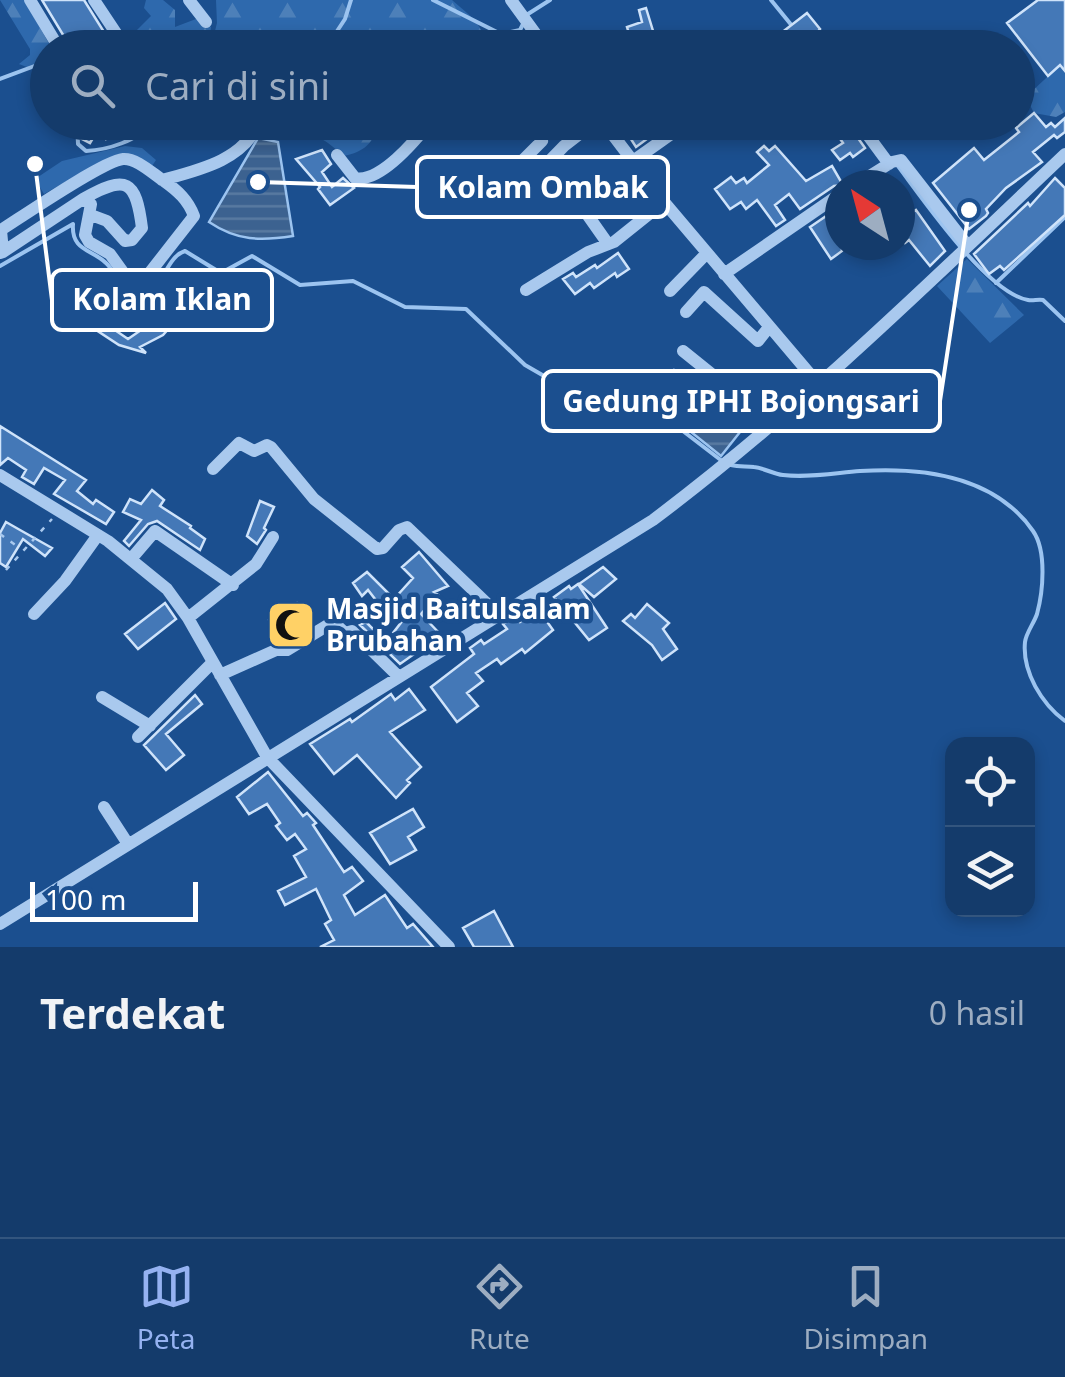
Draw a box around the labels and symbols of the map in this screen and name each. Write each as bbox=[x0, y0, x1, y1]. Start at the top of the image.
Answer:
callout: Kolam Ombak bbox=[417, 157, 668, 217]
text: Kolam Ombak bbox=[437, 166, 649, 207]
north arrow bbox=[825, 170, 915, 260]
callout: Kolam Iklan bbox=[52, 270, 272, 330]
text: Kolam Iklan bbox=[72, 278, 252, 319]
callout: Gedung IPHI Bojongsari bbox=[543, 371, 940, 431]
text: Gedung IPHI Bojongsari bbox=[562, 380, 920, 421]
place label: Masjid Baitulsalam Brubahan bbox=[326, 589, 591, 659]
mosque icon: Masjid Baitulsalam Brubahan bbox=[265, 599, 317, 651]
scale bar bbox=[30, 877, 198, 921]

